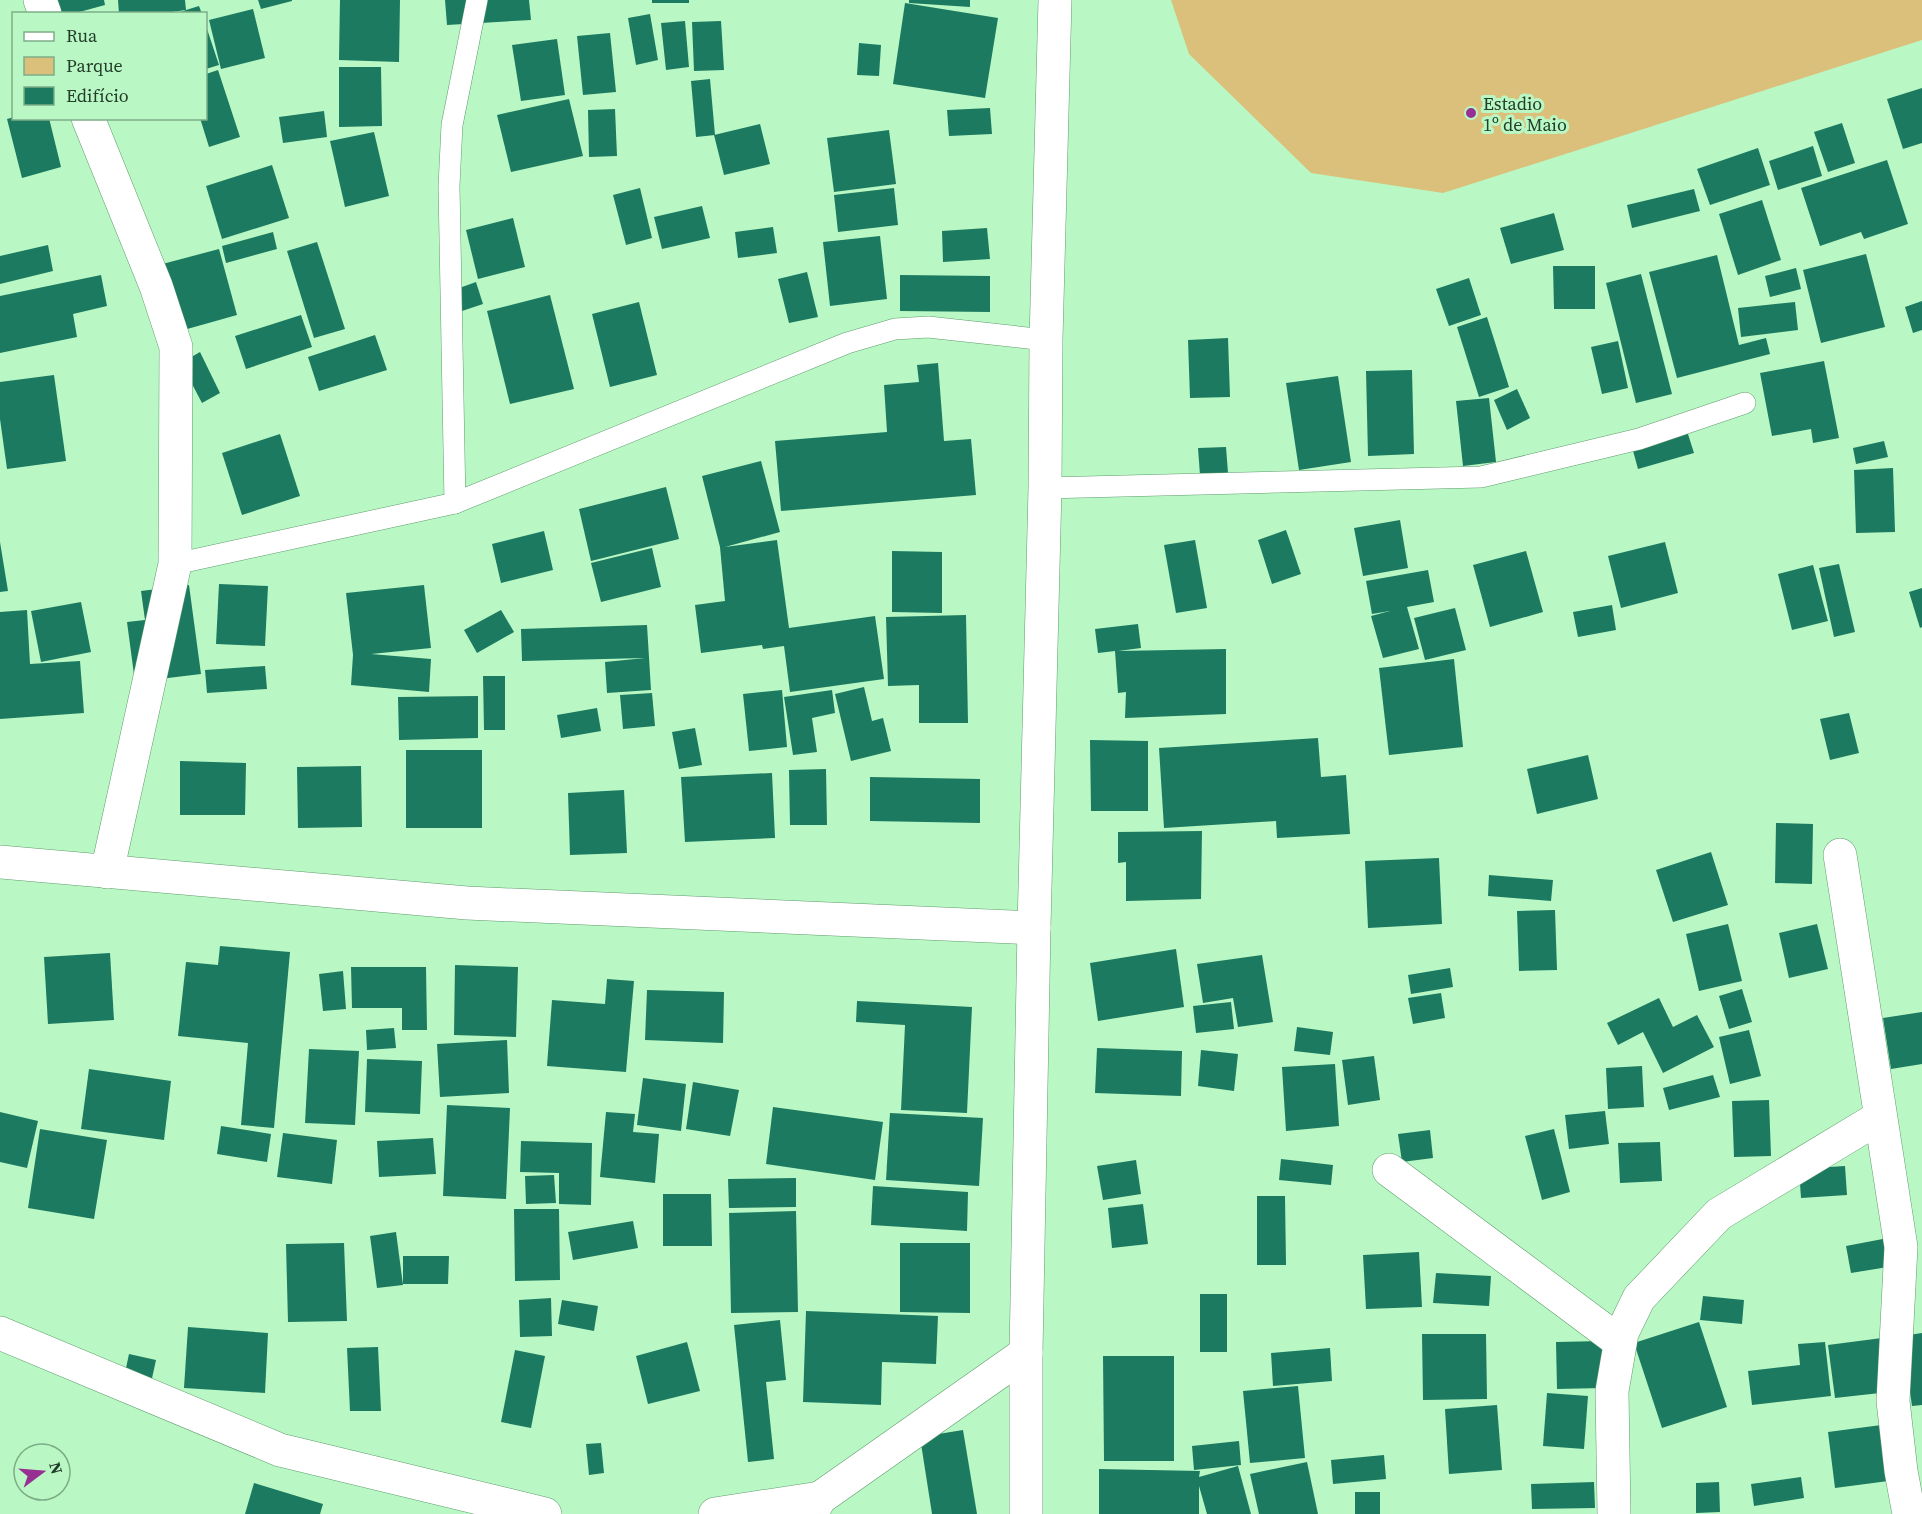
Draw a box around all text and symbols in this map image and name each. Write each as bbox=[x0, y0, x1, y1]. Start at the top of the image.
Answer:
legend bbox=[12, 12, 207, 120]
text: Rua bbox=[66, 23, 98, 48]
text: Parque bbox=[66, 53, 123, 78]
text: Edifício bbox=[66, 83, 129, 108]
place label: Estadio 1º de Maio bbox=[1483, 91, 1567, 137]
marker: Estadio 1º de Maio bbox=[1464, 106, 1478, 120]
north arrow bbox=[12, 1442, 72, 1502]
text: N bbox=[44, 1459, 69, 1477]

